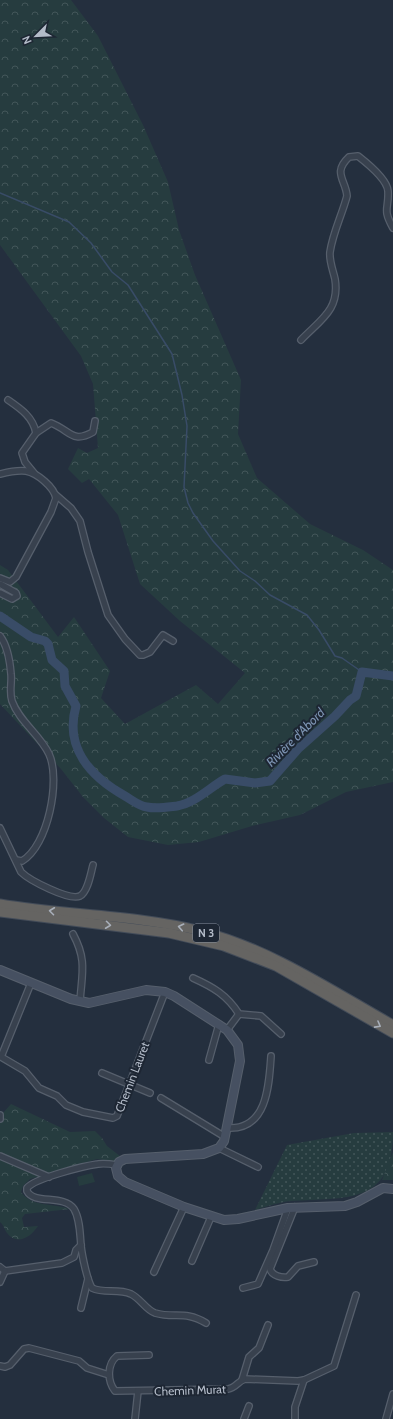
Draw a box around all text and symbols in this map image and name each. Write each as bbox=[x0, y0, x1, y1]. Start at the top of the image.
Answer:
north arrow bbox=[16, 16, 56, 56]
text: N bbox=[19, 34, 35, 46]
water label: Rivière d'Abord bbox=[262, 704, 328, 770]
one-way arrow bbox=[49, 907, 55, 916]
one-way arrow bbox=[105, 921, 111, 930]
one-way arrow bbox=[177, 924, 184, 932]
road number: N 3 bbox=[193, 924, 219, 942]
one-way arrow bbox=[374, 1021, 382, 1028]
street label: Chemin Lauret bbox=[112, 1040, 152, 1114]
street label: Chemin Murat bbox=[154, 1381, 226, 1399]

